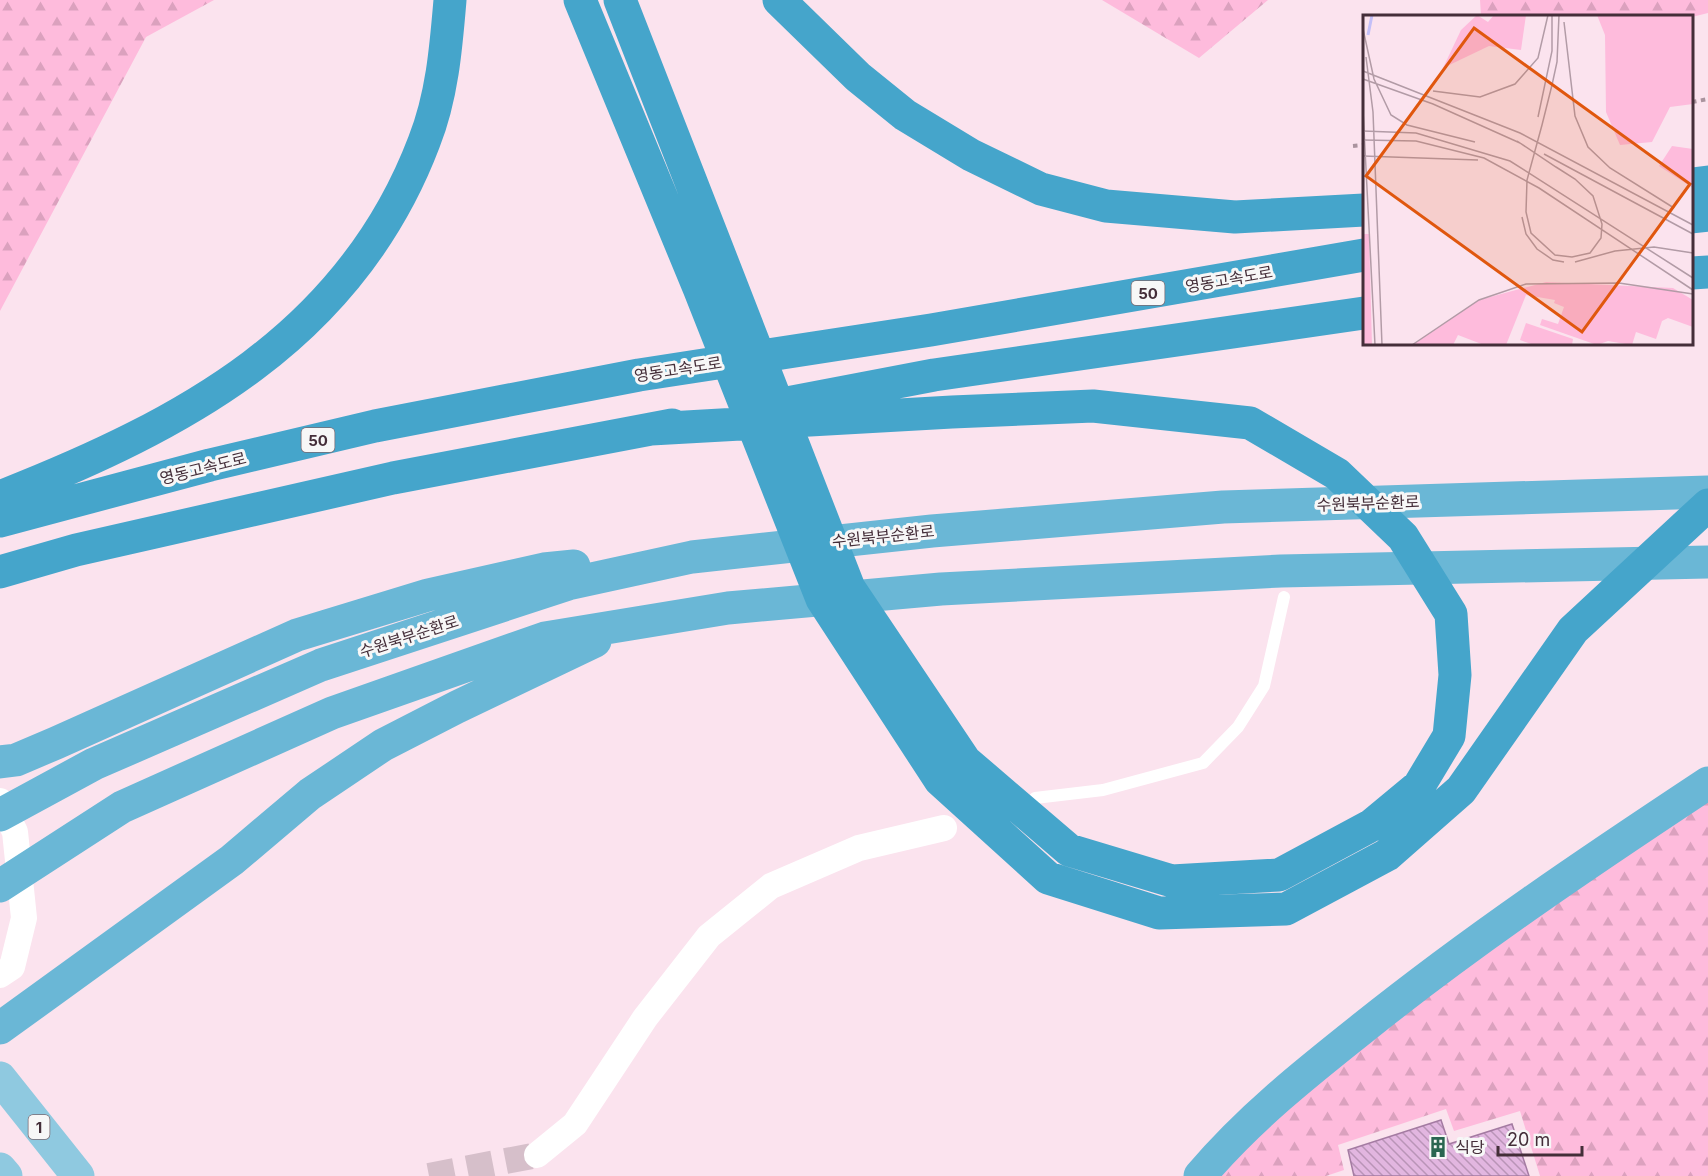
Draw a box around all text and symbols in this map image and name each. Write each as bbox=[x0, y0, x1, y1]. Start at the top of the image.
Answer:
inset map bbox=[1363, 15, 1693, 345]
street label: 영동고속도로 bbox=[1184, 261, 1274, 297]
road number: 50 bbox=[1132, 281, 1164, 305]
street label: 영동고속도로 bbox=[633, 352, 723, 386]
road number: 50 bbox=[302, 428, 334, 452]
street label: 영동고속도로 bbox=[158, 448, 249, 488]
street label: 수원북부순환로 bbox=[1316, 491, 1420, 515]
street label: 수원북부순환로 bbox=[831, 521, 936, 551]
street label: 수원북부순환로 bbox=[357, 610, 461, 661]
road number: 1 bbox=[28, 1115, 50, 1139]
scale bar bbox=[1498, 1119, 1582, 1157]
text: 20 m bbox=[1507, 1129, 1550, 1150]
building icon: 식당 bbox=[1426, 1135, 1450, 1159]
place label: 식당 bbox=[1455, 1137, 1485, 1157]

